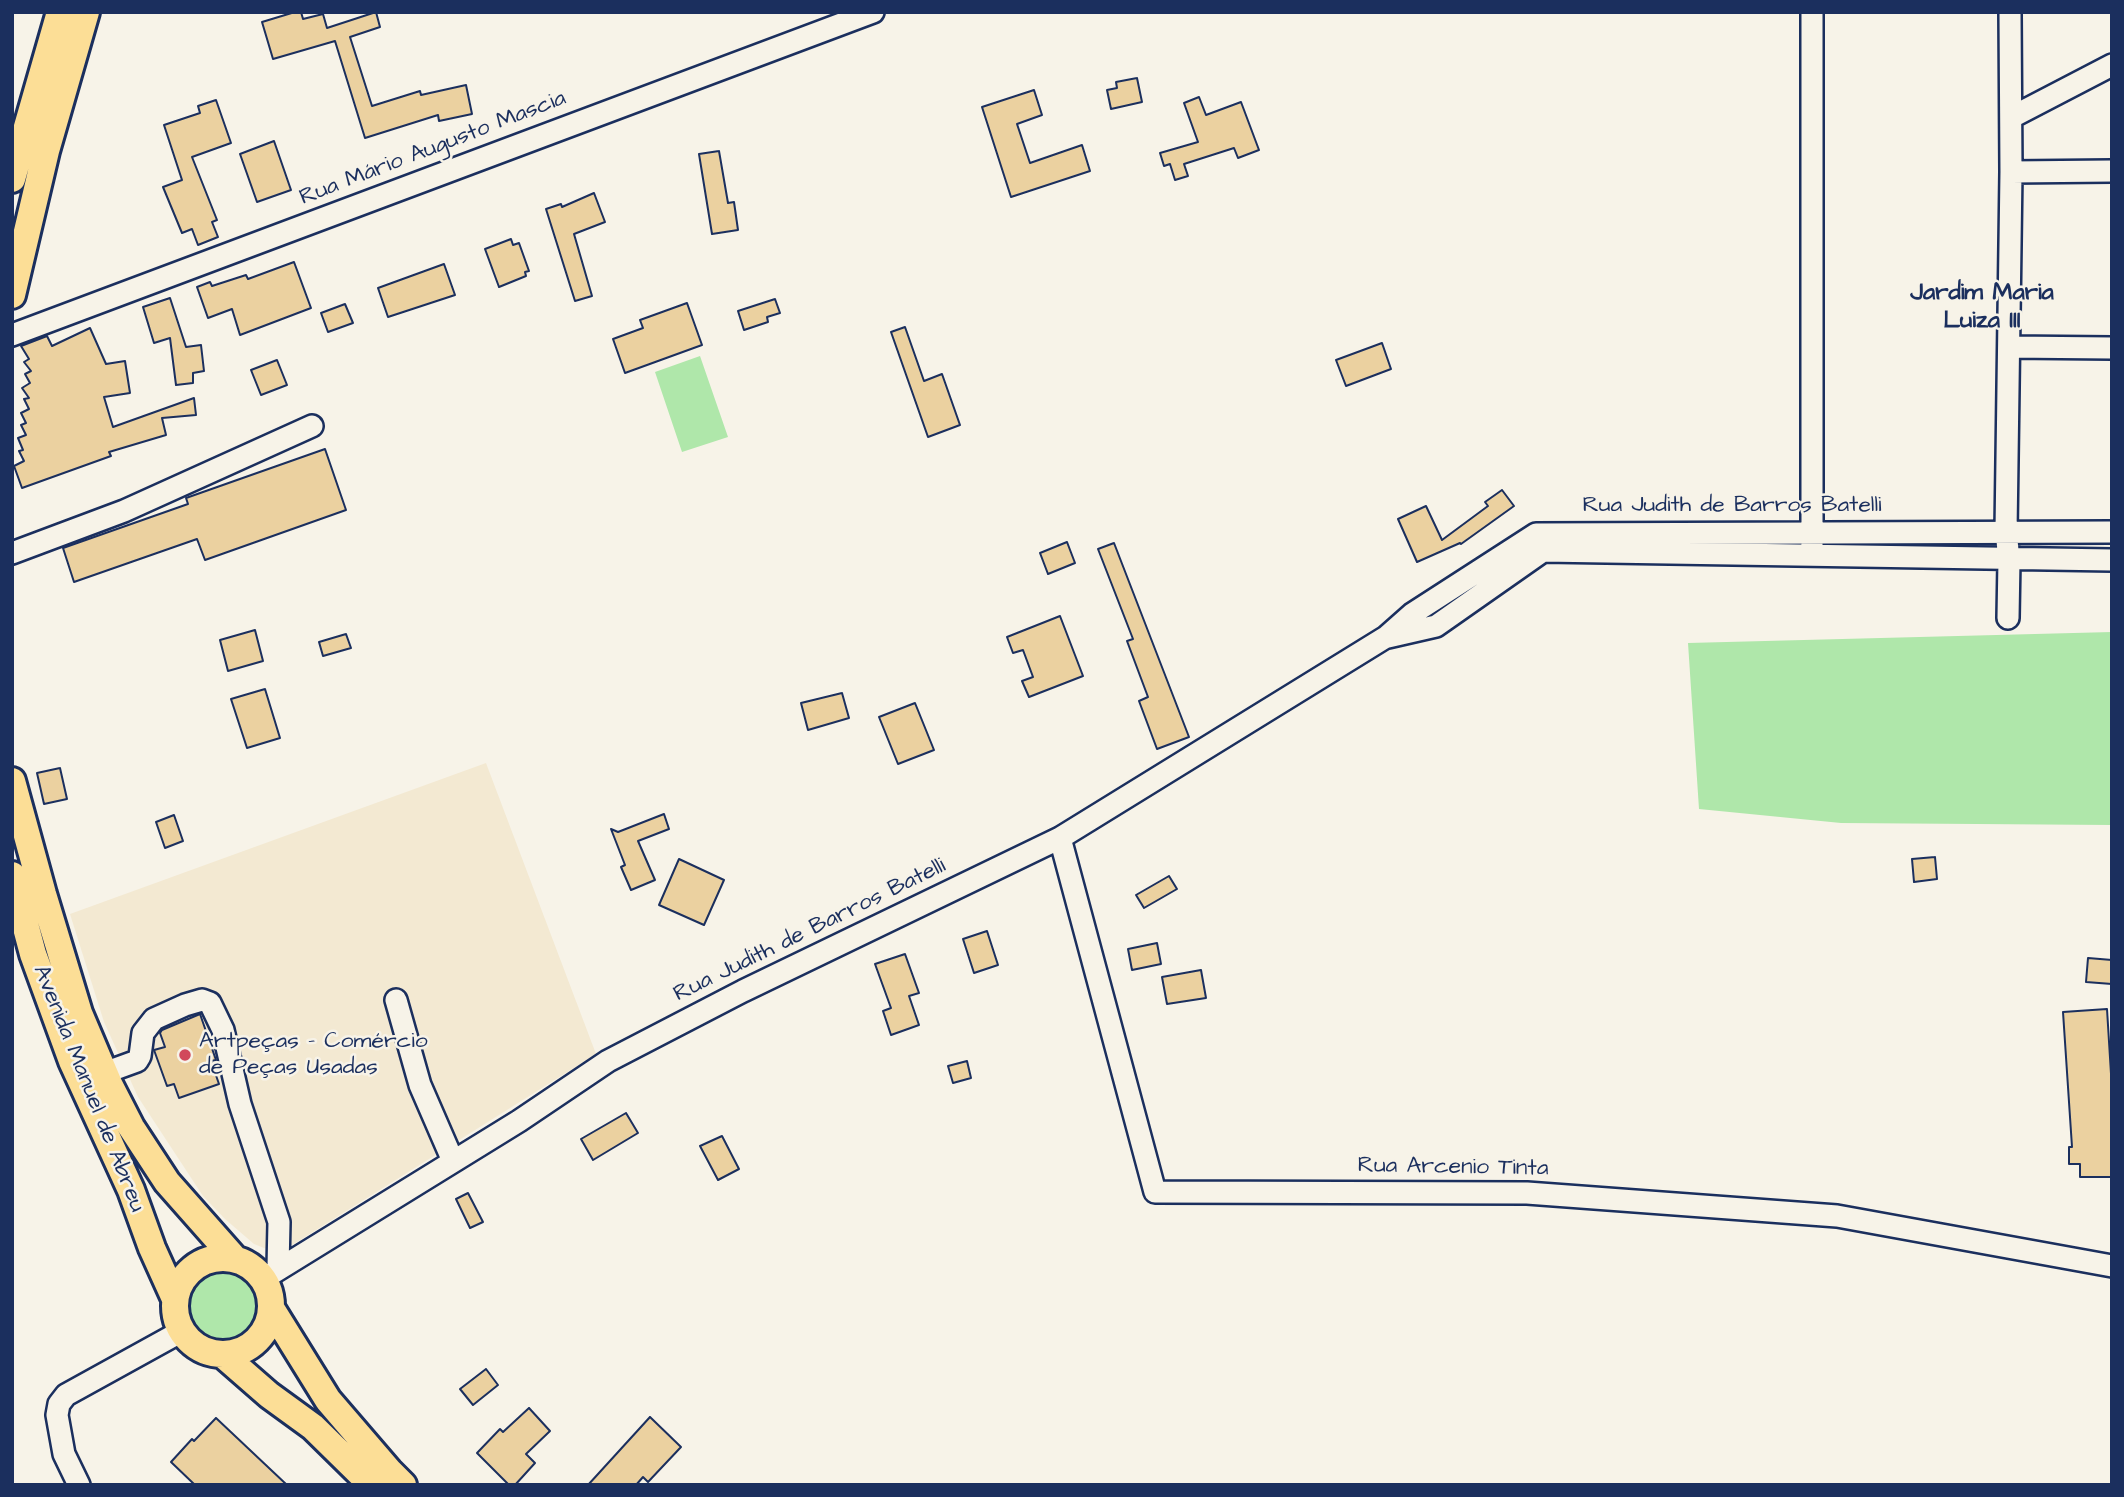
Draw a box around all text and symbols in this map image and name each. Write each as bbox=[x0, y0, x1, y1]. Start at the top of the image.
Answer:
street label: Rua Mário Augusto Mascia bbox=[296, 85, 570, 213]
district label: Jardim Maria Luiza III bbox=[1910, 280, 2054, 336]
street label: Rua Judith de Barros Batelli bbox=[1582, 492, 1882, 520]
street label: Rua Judith de Barros Batelli bbox=[670, 853, 950, 1009]
street label: Avenida Manuel de Abreu bbox=[26, 962, 150, 1216]
place label: Artpeças - Comércio de Peças Usadas bbox=[199, 1028, 428, 1082]
marker: Artpeças - Comércio de Peças Usadas bbox=[177, 1047, 193, 1063]
street label: Rua Arcenio Tinta bbox=[1357, 1153, 1549, 1183]

